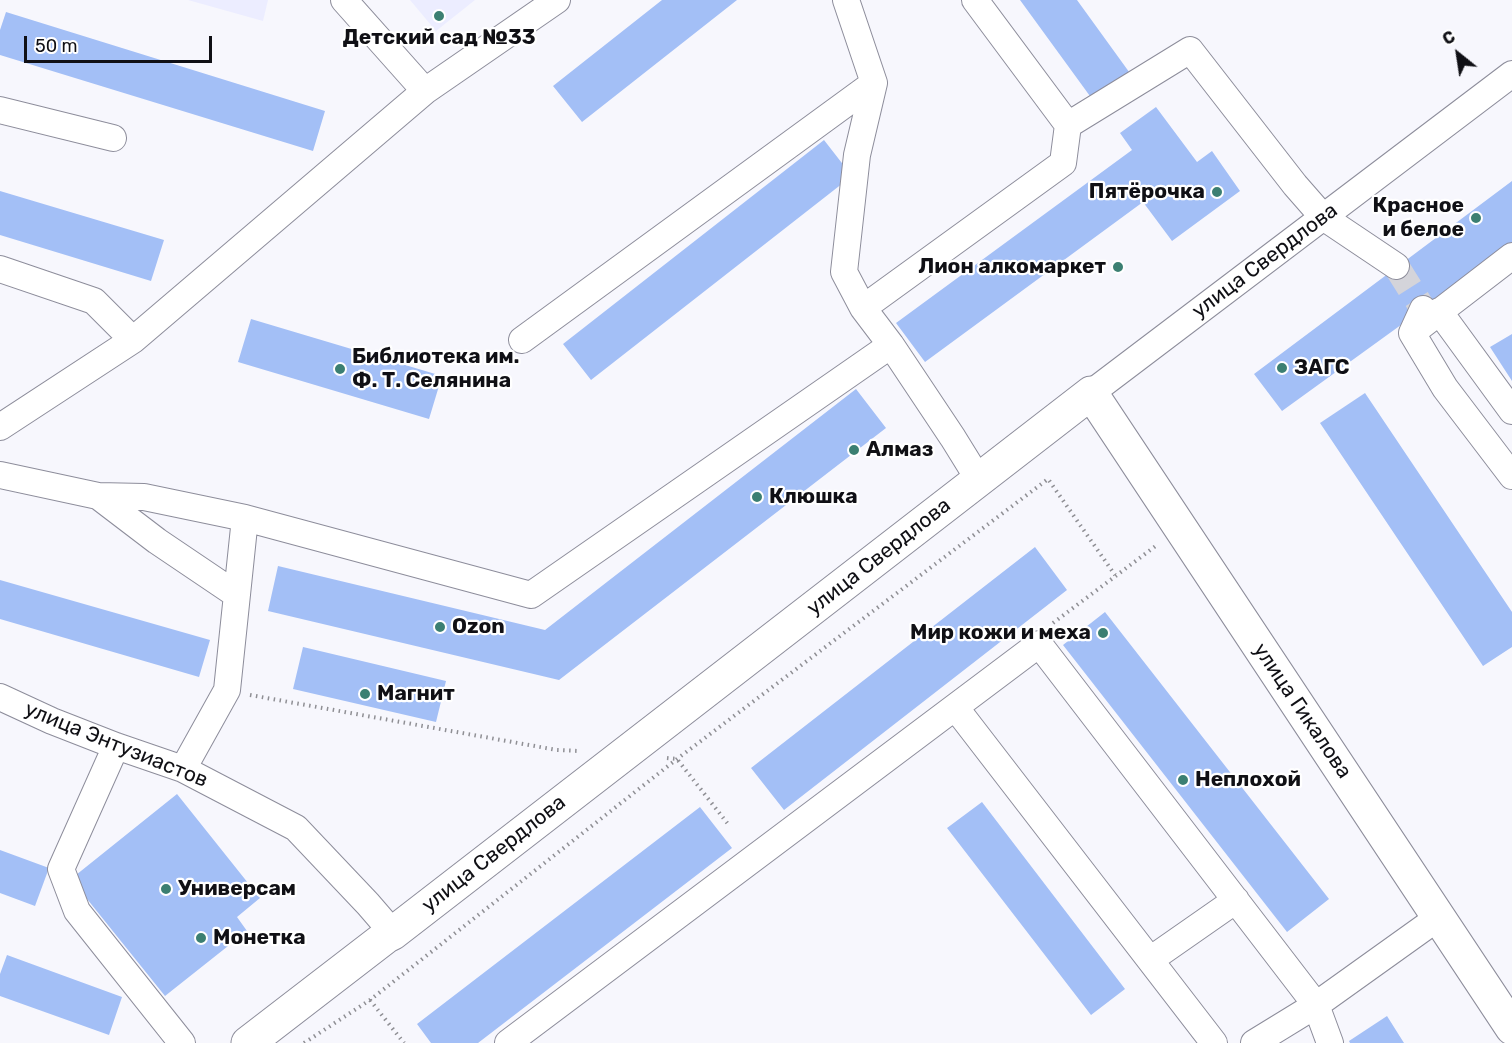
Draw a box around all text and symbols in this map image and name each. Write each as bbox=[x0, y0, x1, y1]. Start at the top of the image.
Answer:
marker: Детский сад №33 bbox=[432, 9, 446, 23]
scale bar bbox=[27, 24, 214, 62]
north arrow bbox=[1428, 24, 1488, 84]
place label: Детский сад №33 bbox=[342, 25, 536, 51]
text: С bbox=[1439, 27, 1458, 49]
text: 50 m bbox=[35, 35, 78, 57]
place label: Пятёрочка bbox=[1089, 179, 1205, 205]
marker: Пятёрочка bbox=[1210, 185, 1224, 199]
place label: Красное и белое bbox=[1373, 193, 1464, 243]
street label: улица Свердлова bbox=[1187, 198, 1343, 324]
marker: Красное и белое bbox=[1469, 211, 1483, 225]
place label: Лион алкомаркет bbox=[918, 254, 1106, 280]
marker: Лион алкомаркет bbox=[1111, 260, 1125, 274]
place label: Библиотека им. Ф. Т. Селянина bbox=[352, 344, 520, 394]
place label: ЗАГС bbox=[1294, 355, 1350, 381]
marker: ЗАГС bbox=[1275, 361, 1289, 375]
marker: Библиотека им. Ф. Т. Селянина bbox=[333, 362, 347, 376]
place label: Алмаз bbox=[866, 437, 933, 463]
marker: Алмаз bbox=[847, 443, 861, 457]
place label: Клюшка bbox=[769, 484, 858, 510]
marker: Клюшка bbox=[750, 490, 764, 504]
street label: улица Свердлова bbox=[802, 493, 956, 621]
place label: Ozon bbox=[452, 614, 505, 640]
marker: Ozon bbox=[433, 620, 447, 634]
place label: Мир кожи и меха bbox=[910, 620, 1091, 646]
marker: Мир кожи и меха bbox=[1096, 626, 1110, 640]
street label: улица Гикалова bbox=[1247, 638, 1357, 784]
place label: Магнит bbox=[377, 681, 455, 707]
marker: Магнит bbox=[358, 687, 372, 701]
street label: улица Энтузиастов bbox=[21, 697, 211, 793]
place label: Неплохой bbox=[1195, 767, 1301, 793]
marker: Неплохой bbox=[1176, 773, 1190, 787]
street label: улица Свердлова bbox=[417, 790, 571, 918]
place label: Универсам bbox=[178, 876, 296, 902]
marker: Универсам bbox=[159, 882, 173, 896]
place label: Монетка bbox=[213, 925, 306, 951]
marker: Монетка bbox=[194, 931, 208, 945]

